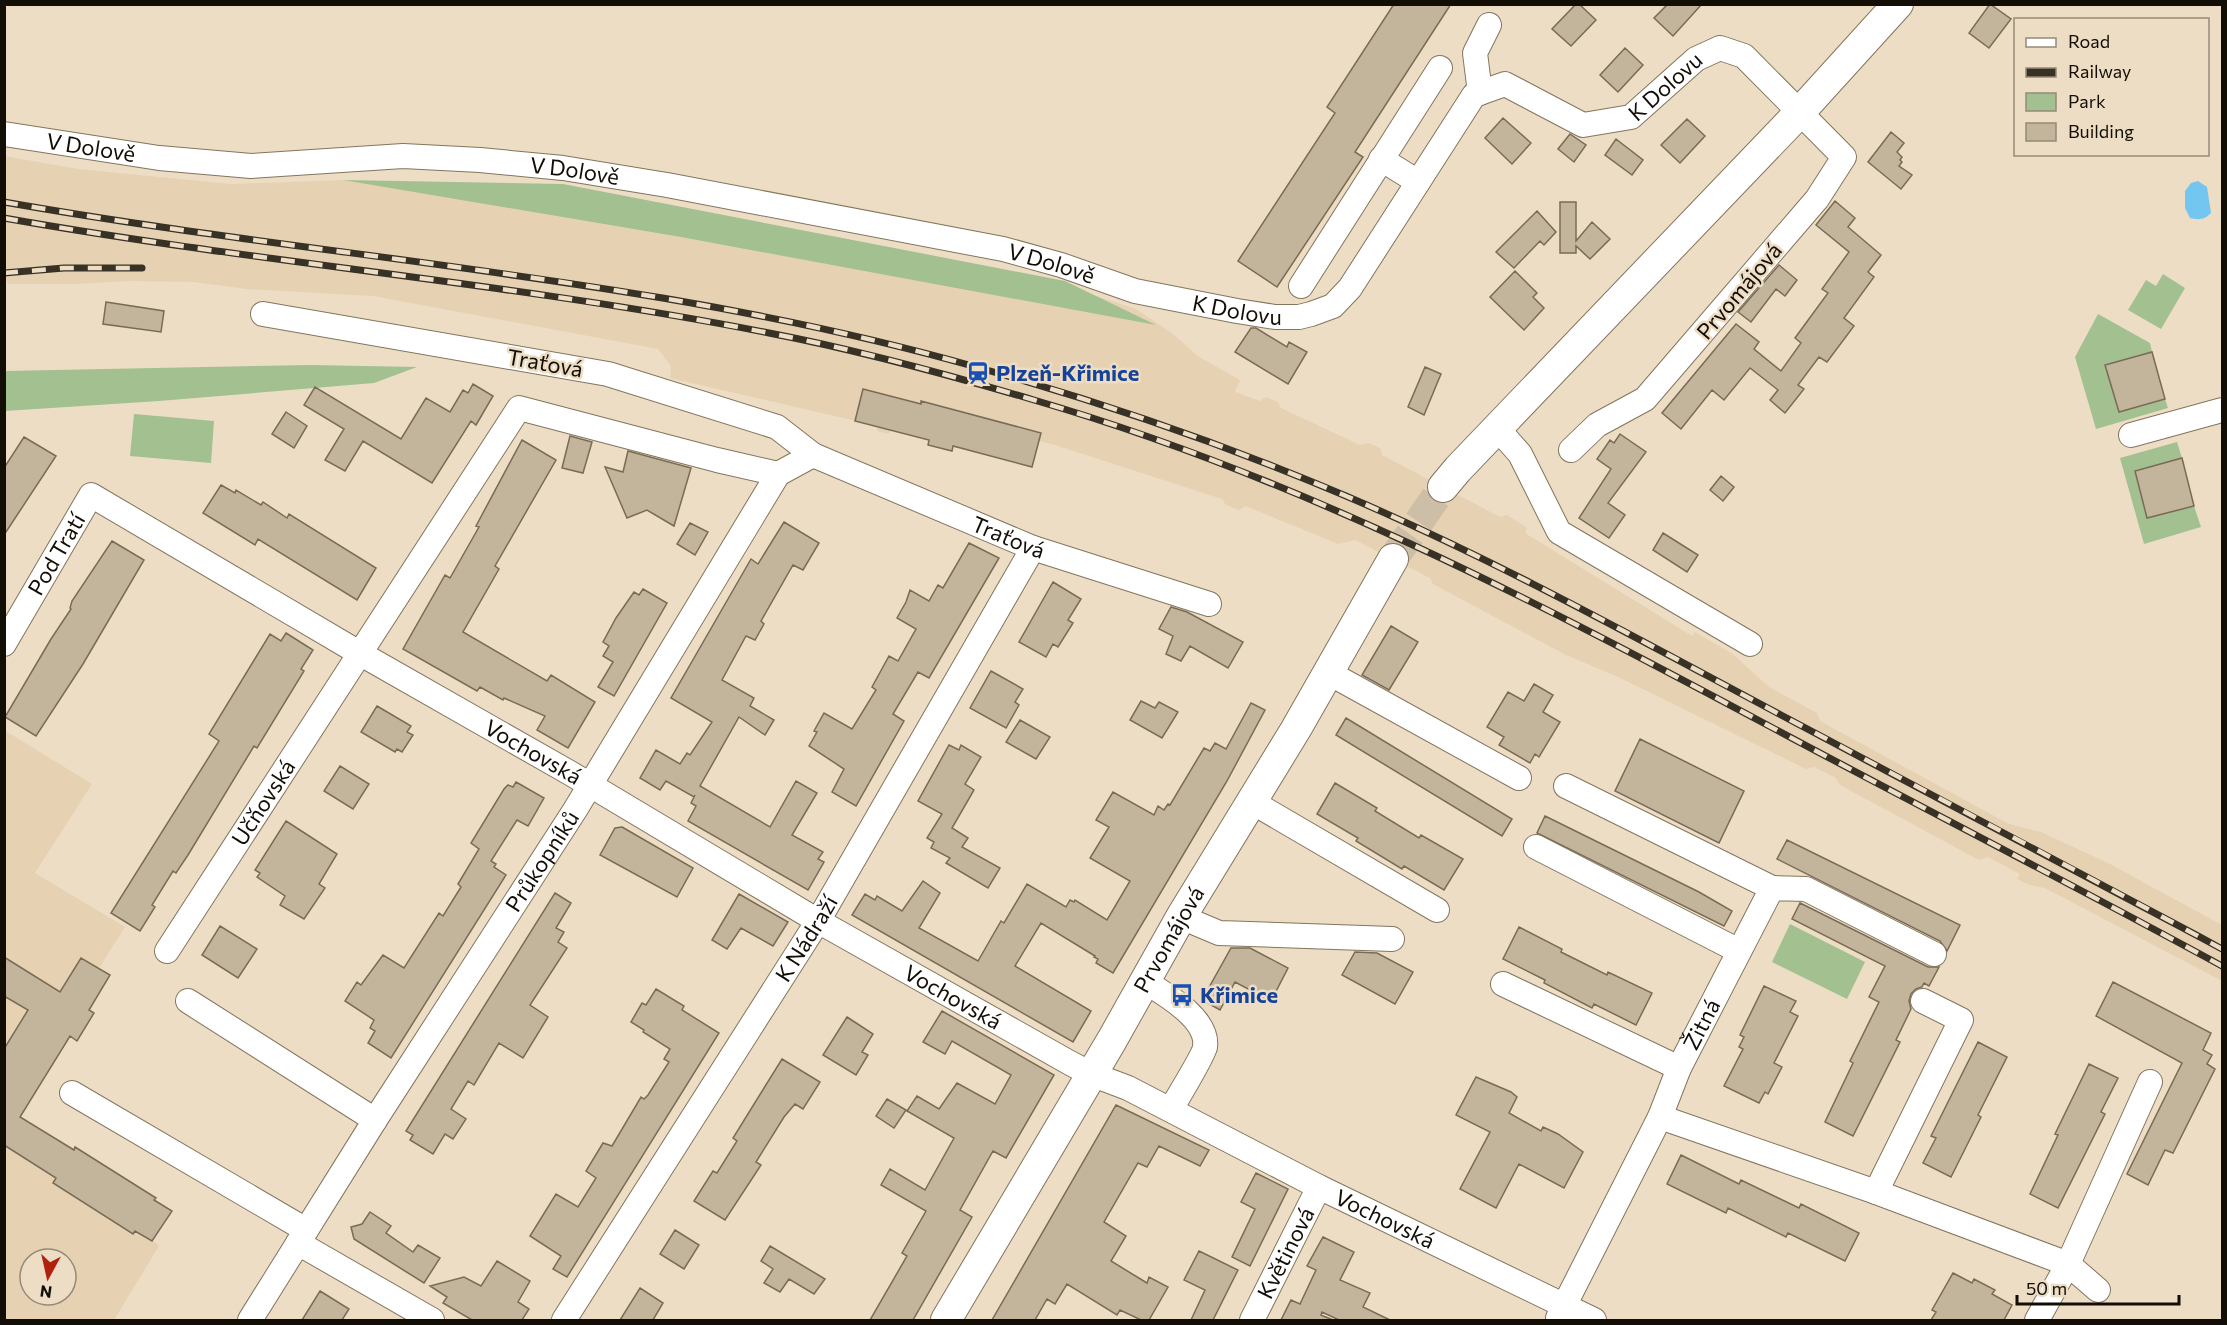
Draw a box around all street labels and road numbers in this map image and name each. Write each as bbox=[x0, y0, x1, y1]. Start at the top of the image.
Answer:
street label: K Dolovu bbox=[1622, 46, 1708, 126]
street label: V Dolově bbox=[45, 127, 137, 167]
street label: V Dolově bbox=[529, 151, 621, 190]
street label: V Dolově bbox=[1005, 237, 1099, 289]
street label: Prvomájová bbox=[1690, 237, 1787, 345]
street label: K Dolovu bbox=[1190, 289, 1282, 330]
street label: Traťová bbox=[505, 343, 585, 382]
street label: Pod Tratí bbox=[22, 507, 91, 600]
street label: Traťová bbox=[968, 510, 1048, 564]
street label: Vochovská bbox=[480, 713, 587, 790]
street label: Učňovská bbox=[225, 754, 301, 850]
street label: Průkopníků bbox=[499, 805, 584, 916]
street label: Prvomájová bbox=[1127, 881, 1210, 997]
street label: K Nádraží bbox=[769, 889, 844, 986]
street label: Vochovská bbox=[900, 958, 1007, 1035]
street label: Žitná bbox=[1677, 994, 1725, 1054]
street label: Vochovská bbox=[1331, 1183, 1439, 1254]
street label: Květinová bbox=[1251, 1203, 1320, 1303]

